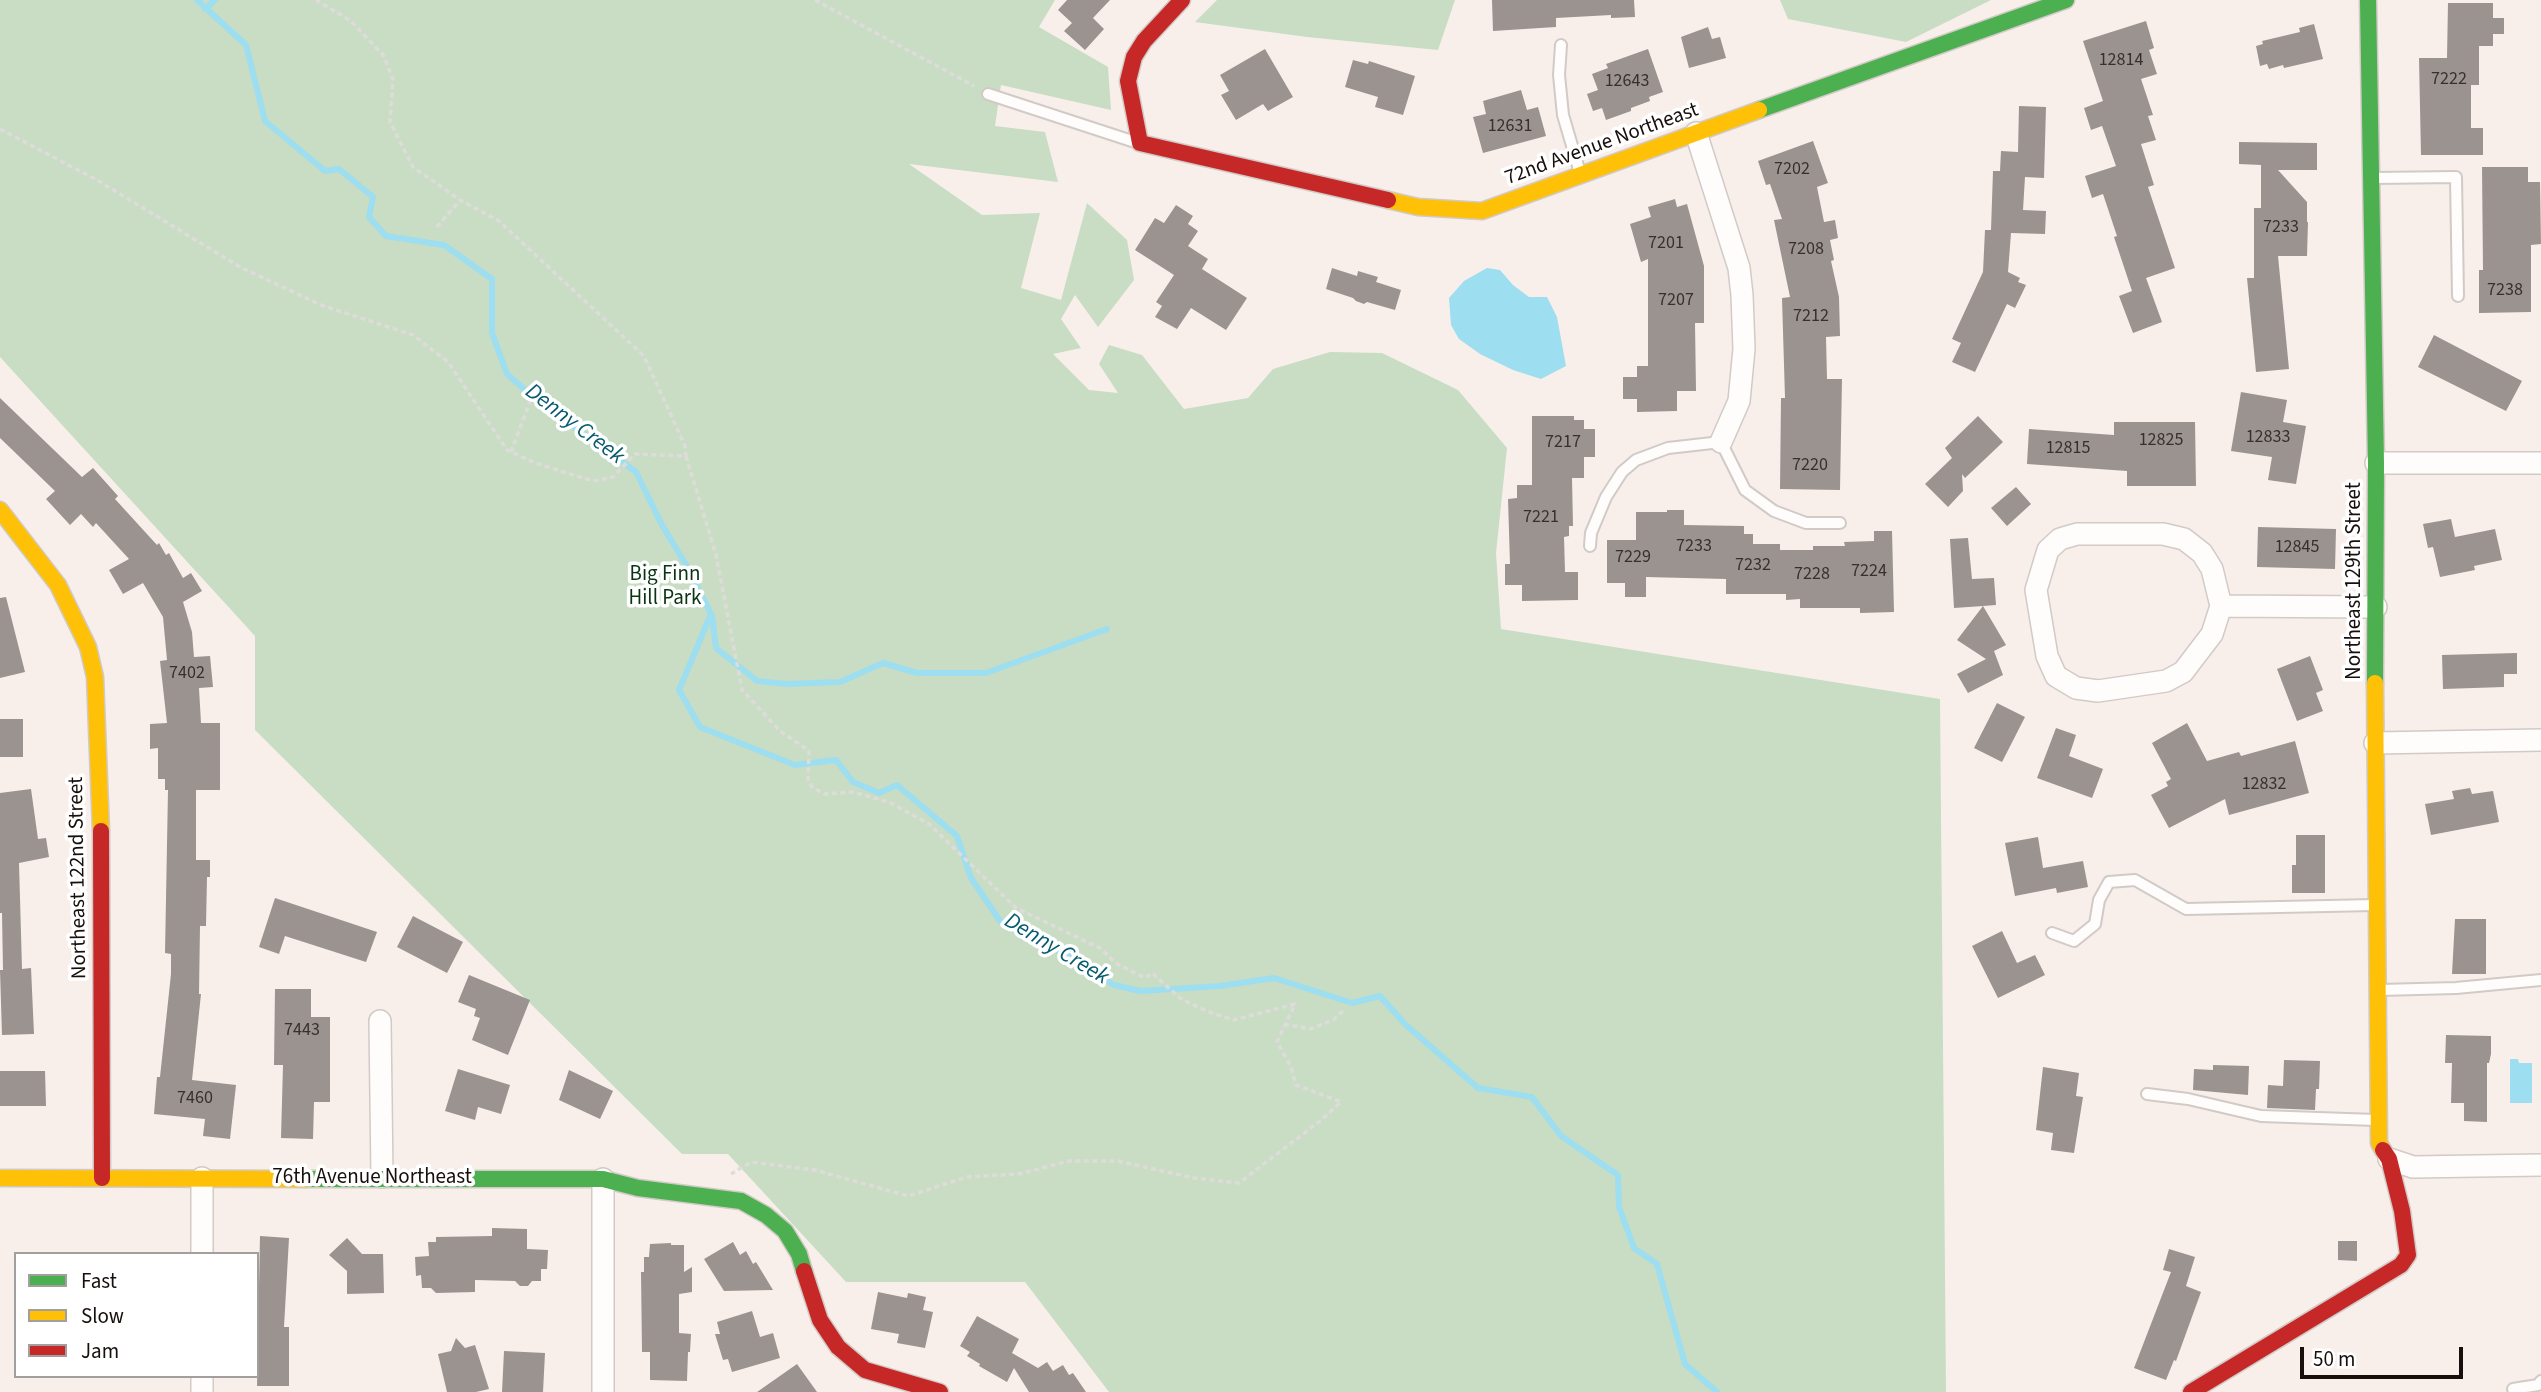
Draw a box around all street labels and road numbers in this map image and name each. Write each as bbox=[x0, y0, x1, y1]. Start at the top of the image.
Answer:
street label: 72nd Avenue Northeast bbox=[1502, 98, 1702, 192]
street label: Northeast 129th Street bbox=[2342, 482, 2368, 680]
street label: Northeast 122nd Street bbox=[65, 777, 93, 979]
street label: 76th Avenue Northeast bbox=[272, 1165, 472, 1191]

